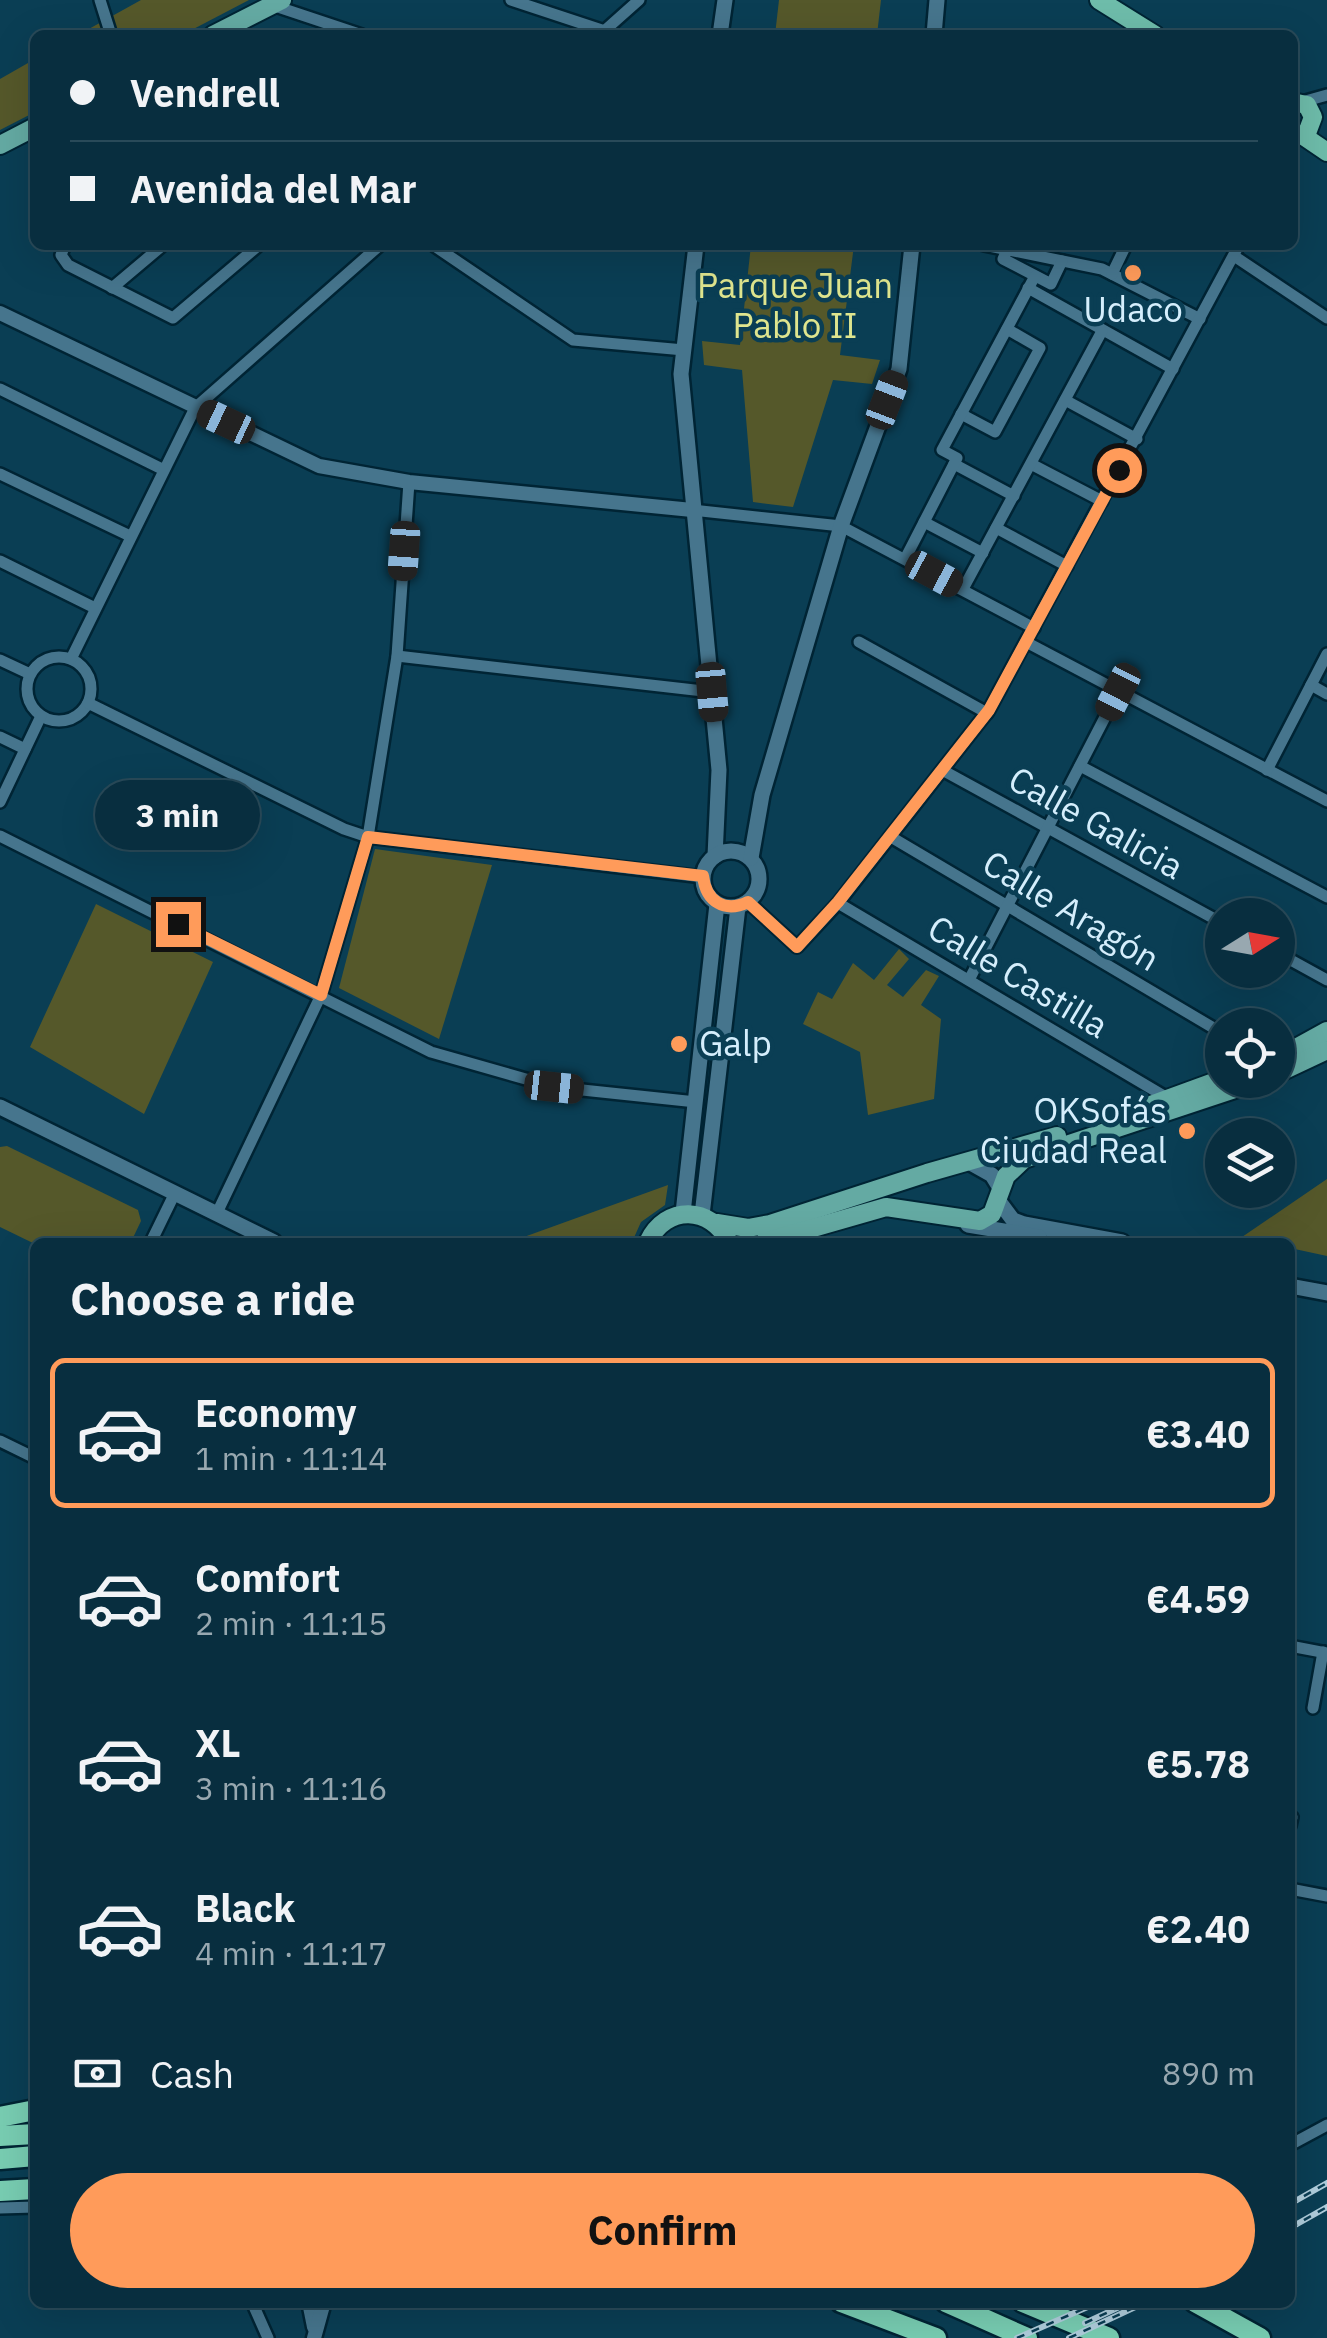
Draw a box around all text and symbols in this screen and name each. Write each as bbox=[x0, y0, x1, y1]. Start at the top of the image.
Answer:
text: Vendrell bbox=[130, 68, 280, 117]
text: Avenida del Mar bbox=[130, 164, 417, 213]
park label: Parque Juan Pablo II bbox=[697, 262, 893, 348]
marker: Udaco bbox=[1122, 262, 1144, 284]
place label: Udaco bbox=[1083, 286, 1183, 332]
car bbox=[862, 367, 912, 433]
car bbox=[192, 396, 260, 448]
route start bbox=[1097, 448, 1142, 493]
car bbox=[387, 520, 421, 582]
car bbox=[900, 547, 968, 601]
car bbox=[1091, 658, 1145, 726]
car bbox=[694, 661, 730, 723]
street label: Calle Galicia bbox=[1001, 755, 1192, 889]
callout: 3 min bbox=[96, 779, 260, 849]
text: 3 min bbox=[136, 794, 219, 836]
street label: Calle Aragón bbox=[975, 839, 1168, 981]
north arrow bbox=[1205, 898, 1295, 988]
map controls bbox=[1205, 898, 1295, 1208]
route end bbox=[156, 902, 201, 947]
street label: Calle Castilla bbox=[920, 904, 1117, 1048]
button: locate bbox=[1205, 1008, 1295, 1098]
place label: Galp bbox=[699, 1020, 772, 1066]
marker: Galp bbox=[668, 1033, 690, 1055]
car bbox=[523, 1069, 585, 1105]
place label: OKSofás Ciudad Real bbox=[980, 1087, 1167, 1173]
button: layers bbox=[1205, 1118, 1295, 1208]
marker: OKSofás Ciudad Real bbox=[1176, 1120, 1198, 1142]
text: Choose a ride bbox=[70, 1269, 355, 1327]
icon: car bbox=[75, 1388, 165, 1478]
text: Economy bbox=[195, 1388, 357, 1437]
text: €3.40 bbox=[1146, 1409, 1250, 1458]
text: 1 min · 11:14 bbox=[195, 1437, 388, 1479]
icon: car bbox=[75, 1553, 165, 1643]
text: Comfort bbox=[195, 1553, 340, 1602]
text: €4.59 bbox=[1146, 1574, 1250, 1623]
text: 2 min · 11:15 bbox=[195, 1602, 388, 1644]
icon: car bbox=[75, 1718, 165, 1808]
text: XL bbox=[195, 1718, 241, 1767]
text: €5.78 bbox=[1146, 1739, 1250, 1788]
text: 3 min · 11:16 bbox=[195, 1767, 388, 1809]
icon: car bbox=[75, 1883, 165, 1973]
text: Black bbox=[195, 1883, 295, 1932]
text: €2.40 bbox=[1146, 1904, 1250, 1953]
text: 4 min · 11:17 bbox=[195, 1932, 388, 1974]
icon: cash bbox=[70, 2046, 125, 2101]
text: Cash bbox=[150, 2049, 234, 2098]
text: 890 m bbox=[1162, 2052, 1255, 2094]
button: Confirm bbox=[70, 2173, 1255, 2288]

